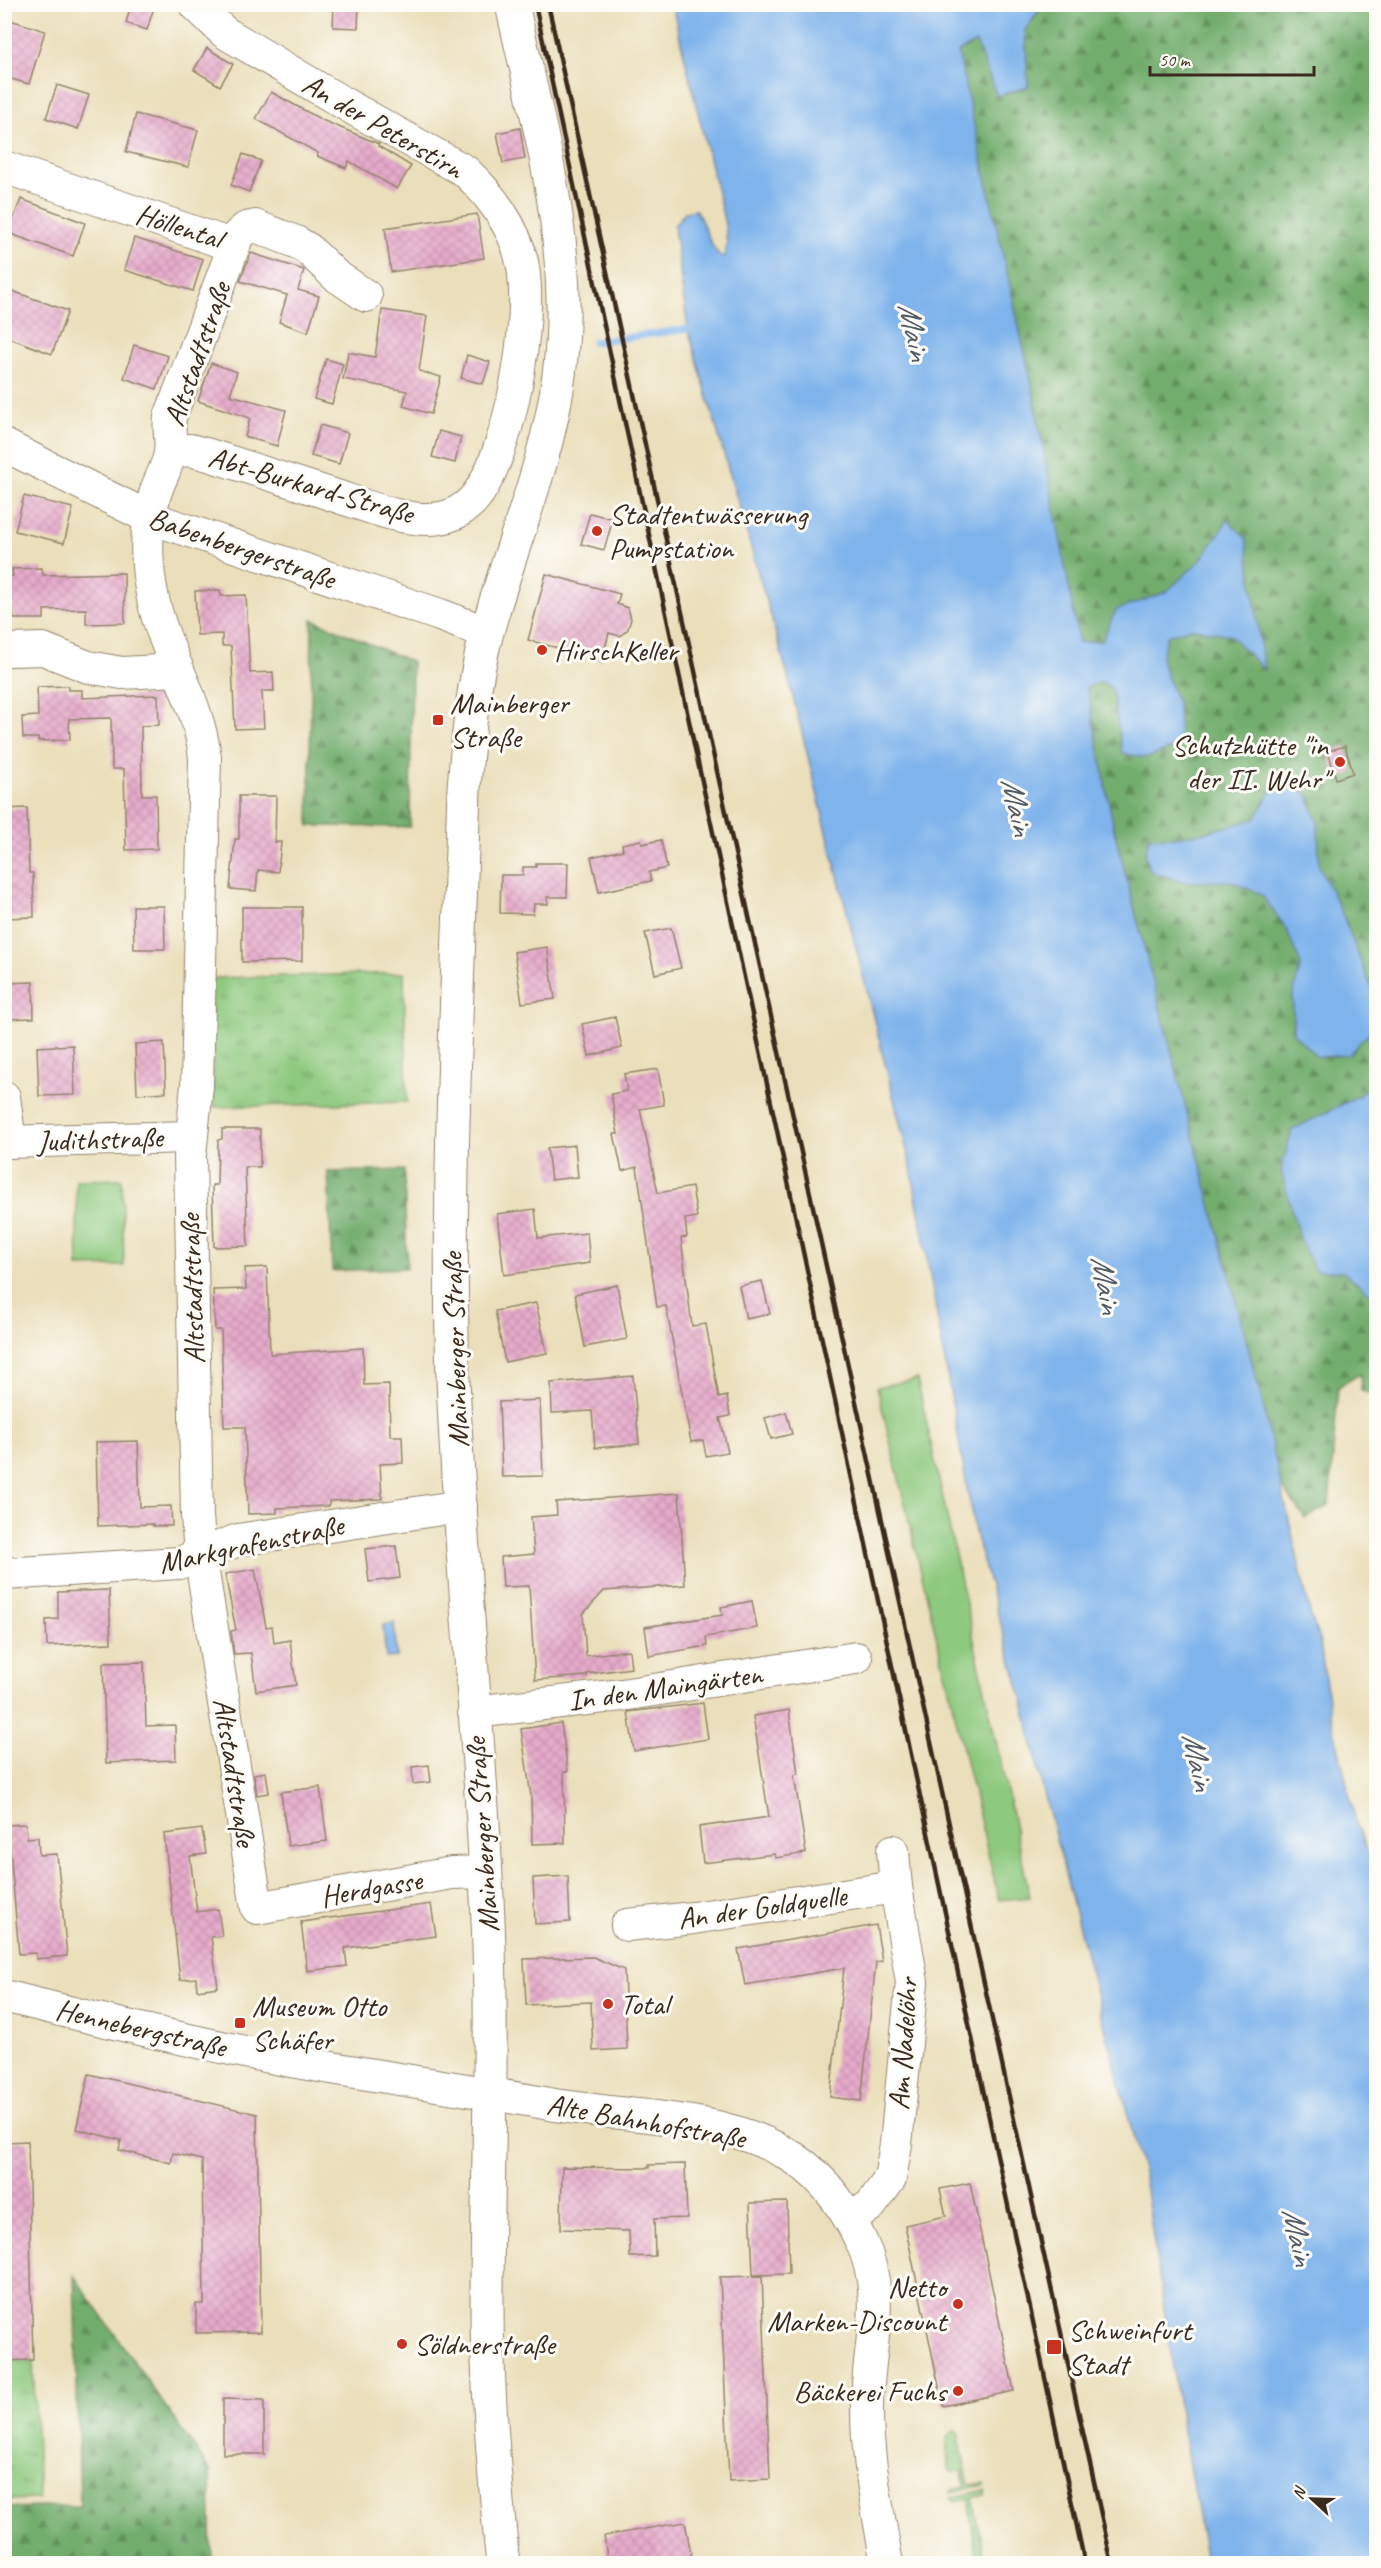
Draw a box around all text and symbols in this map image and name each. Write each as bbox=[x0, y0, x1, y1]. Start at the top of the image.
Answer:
scale bar bbox=[1150, 39, 1314, 77]
text: 50 m bbox=[1159, 49, 1192, 71]
street label: An der Peterstirn bbox=[296, 65, 472, 188]
street label: Höllental bbox=[131, 194, 231, 259]
street label: Altstadtstraße bbox=[155, 275, 240, 431]
water label: Main bbox=[888, 299, 941, 366]
street label: Abt-Burkard-Straße bbox=[204, 438, 420, 533]
place label: Stadtentwässerung Pumpstation bbox=[609, 495, 809, 567]
street label: Babenbergerstraße bbox=[144, 498, 342, 598]
marker: Stadtentwässerung Pumpstation bbox=[590, 524, 604, 538]
place label: HirschKeller bbox=[554, 631, 680, 669]
marker: HirschKeller bbox=[535, 643, 549, 657]
place label: Mainberger Straße bbox=[450, 684, 571, 756]
marker: Mainberger Straße bbox=[431, 713, 445, 727]
place label: Schutzhütte "in der II. Wehr" bbox=[1171, 726, 1334, 798]
marker: Schutzhütte "in der II. Wehr" bbox=[1333, 755, 1347, 769]
water label: Main bbox=[991, 774, 1044, 841]
street label: Judithstraße bbox=[35, 1118, 166, 1160]
street label: Altstadtstraße bbox=[170, 1211, 214, 1364]
street label: Mainberger Straße bbox=[433, 1250, 477, 1448]
water label: Main bbox=[1081, 1252, 1132, 1318]
street label: Markgrafenstraße bbox=[155, 1505, 349, 1582]
street label: In den Maingärten bbox=[566, 1654, 766, 1719]
street label: Altstadtstraße bbox=[205, 1695, 266, 1851]
water label: Main bbox=[1172, 1729, 1225, 1796]
street label: Mainberger Straße bbox=[456, 1734, 508, 1934]
street label: Herdgasse bbox=[317, 1860, 427, 1916]
street label: An der Goldquelle bbox=[675, 1876, 851, 1938]
street label: Am Nadelöhr bbox=[879, 1975, 927, 2111]
place label: Total bbox=[620, 1985, 674, 2023]
place label: Museum Otto Schäfer bbox=[252, 1987, 388, 2059]
street label: Hennebergstraße bbox=[52, 1990, 232, 2067]
marker: Total bbox=[601, 1997, 615, 2011]
marker: Museum Otto Schäfer bbox=[233, 2016, 247, 2030]
street label: Alte Bahnhofstraße bbox=[544, 2085, 750, 2158]
water label: Main bbox=[1272, 2204, 1325, 2271]
place label: Netto Marken-Discount bbox=[767, 2268, 949, 2340]
marker: Netto Marken-Discount bbox=[951, 2297, 965, 2311]
place label: Schweinfurt Stadt bbox=[1068, 2311, 1194, 2383]
place label: Söldnerstraße bbox=[414, 2325, 557, 2363]
marker: Söldnerstraße bbox=[395, 2337, 409, 2351]
marker: Schweinfurt Stadt bbox=[1045, 2338, 1063, 2356]
place label: Bäckerei Fuchs bbox=[794, 2372, 949, 2410]
marker: Bäckerei Fuchs bbox=[951, 2384, 965, 2398]
north arrow bbox=[1282, 2469, 1342, 2529]
text: N bbox=[1288, 2483, 1311, 2502]

